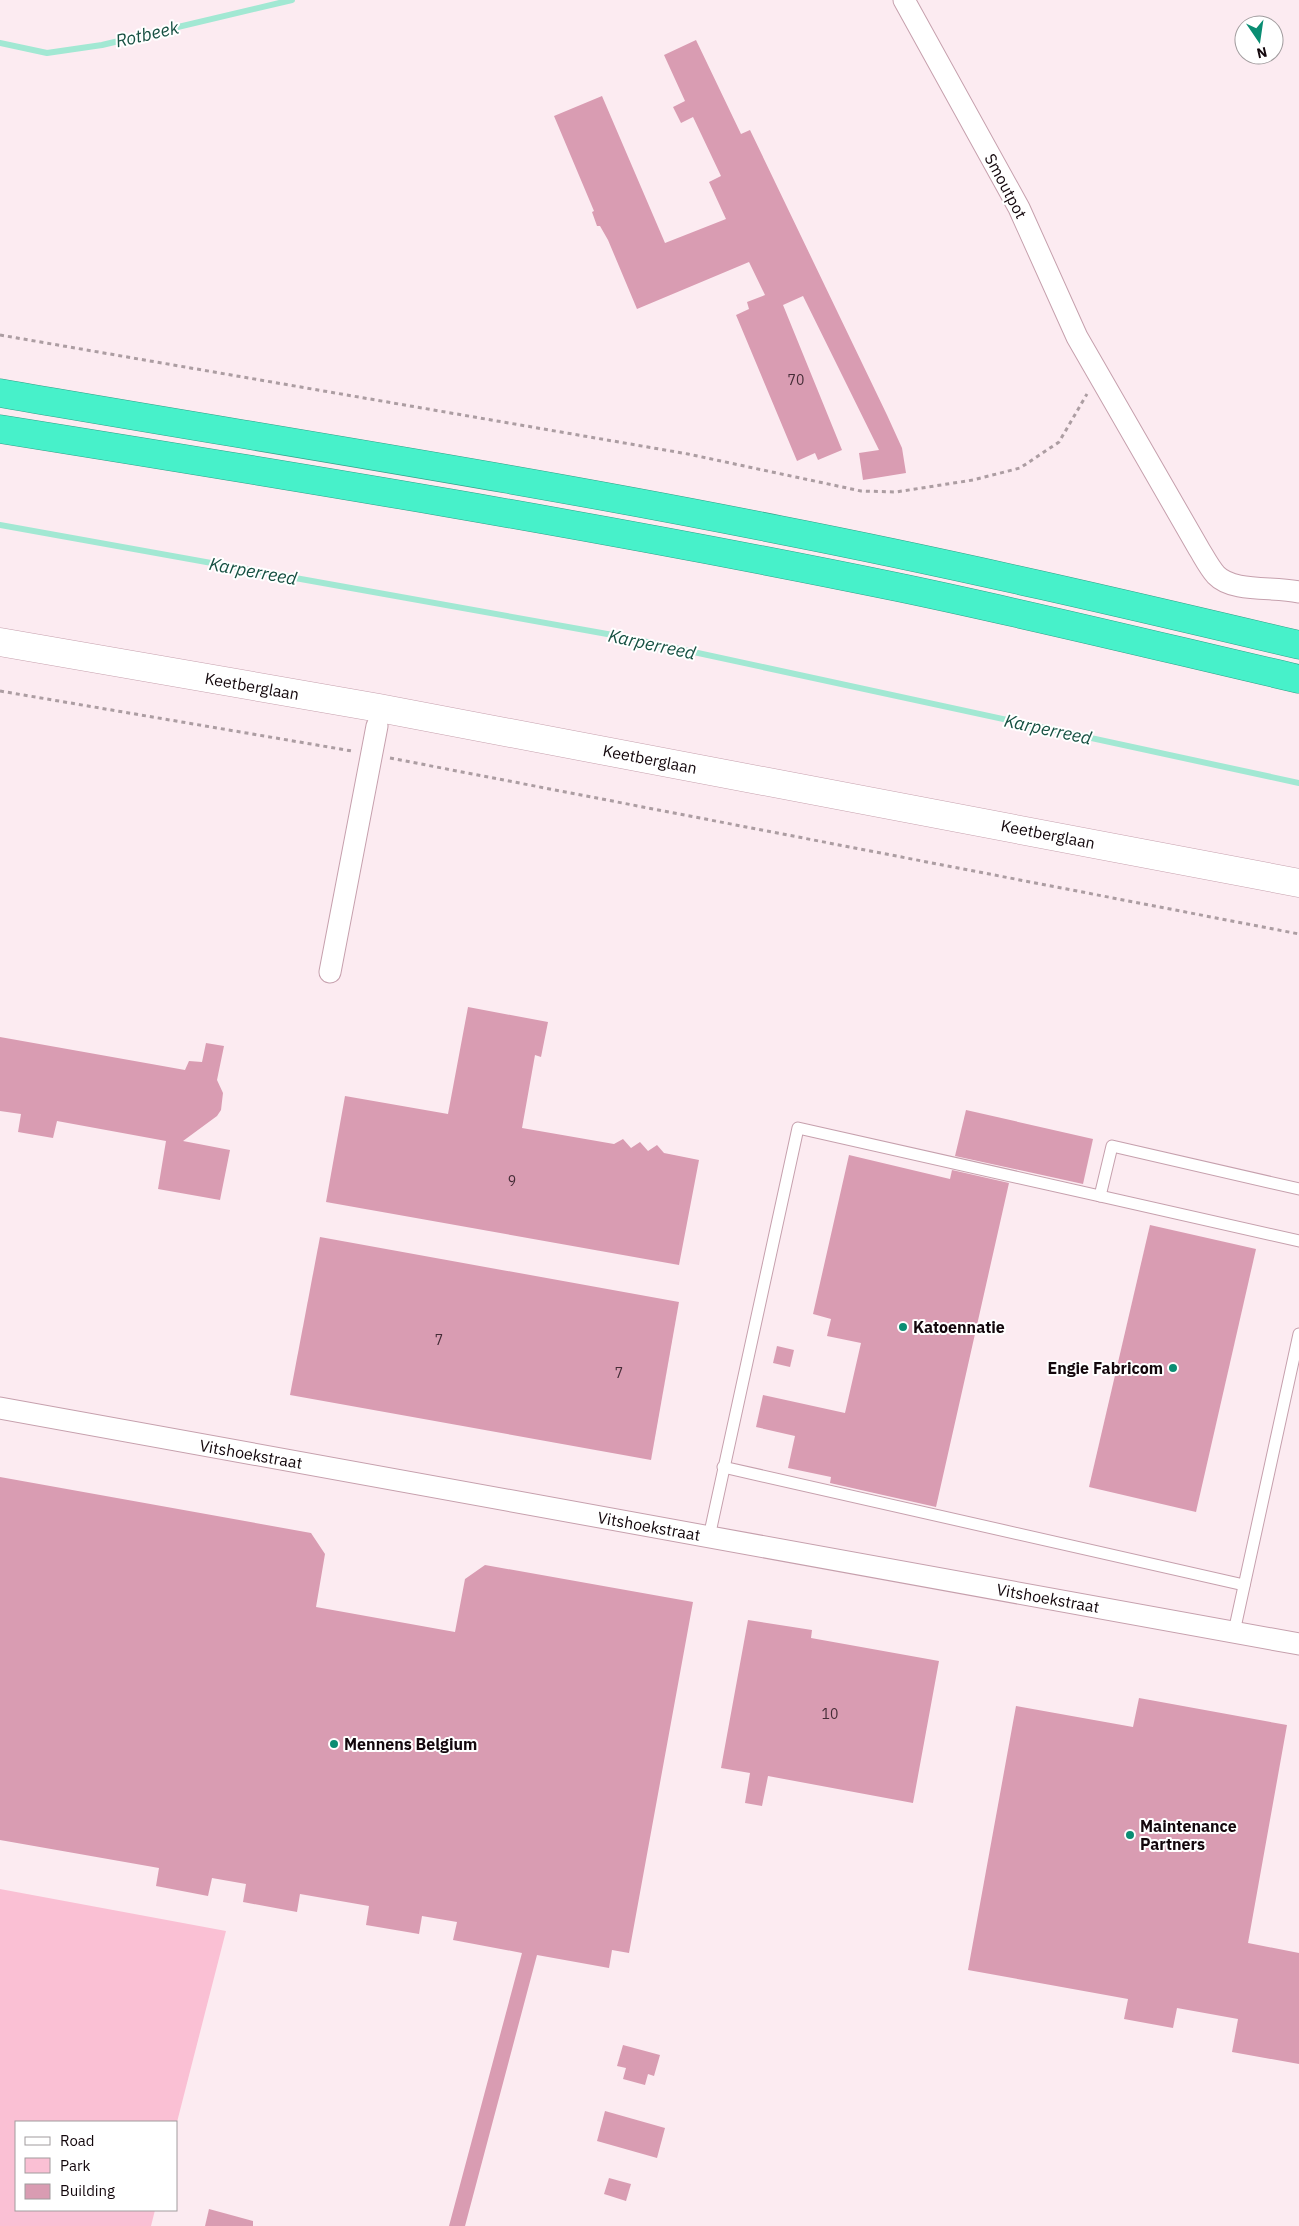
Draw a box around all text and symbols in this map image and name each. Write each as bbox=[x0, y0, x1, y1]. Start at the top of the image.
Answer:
water label: Rotbeek bbox=[113, 15, 182, 52]
north arrow bbox=[1234, 15, 1284, 65]
text: N bbox=[1255, 43, 1269, 63]
street label: Smoutpot bbox=[981, 150, 1031, 222]
house number: 70 bbox=[788, 371, 804, 389]
water label: Karperreed bbox=[207, 552, 299, 590]
water label: Karperreed bbox=[606, 624, 698, 665]
street label: Keetberglaan bbox=[203, 668, 301, 704]
water label: Karperreed bbox=[1002, 709, 1094, 750]
street label: Keetberglaan bbox=[601, 740, 699, 778]
street label: Keetberglaan bbox=[999, 815, 1097, 853]
house number: 9 bbox=[508, 1172, 516, 1190]
place label: Katoennatie bbox=[913, 1317, 1005, 1337]
marker: Katoennatie bbox=[897, 1321, 909, 1333]
house number: 7 bbox=[435, 1331, 443, 1349]
place label: Engie Fabricom bbox=[1047, 1358, 1163, 1378]
marker: Engie Fabricom bbox=[1167, 1362, 1179, 1374]
house number: 7 bbox=[615, 1364, 623, 1382]
street label: Vitshoekstraat bbox=[198, 1435, 304, 1473]
street label: Vitshoekstraat bbox=[596, 1507, 702, 1545]
street label: Vitshoekstraat bbox=[995, 1579, 1101, 1617]
house number: 10 bbox=[822, 1705, 838, 1723]
place label: Mennens Belgium bbox=[344, 1734, 477, 1754]
marker: Mennens Belgium bbox=[328, 1738, 340, 1750]
place label: Maintenance Partners bbox=[1140, 1816, 1237, 1854]
marker: Maintenance Partners bbox=[1124, 1829, 1136, 1841]
legend bbox=[15, 2121, 178, 2211]
text: Road bbox=[60, 2131, 95, 2150]
text: Park bbox=[60, 2156, 90, 2175]
text: Building bbox=[60, 2181, 115, 2200]

